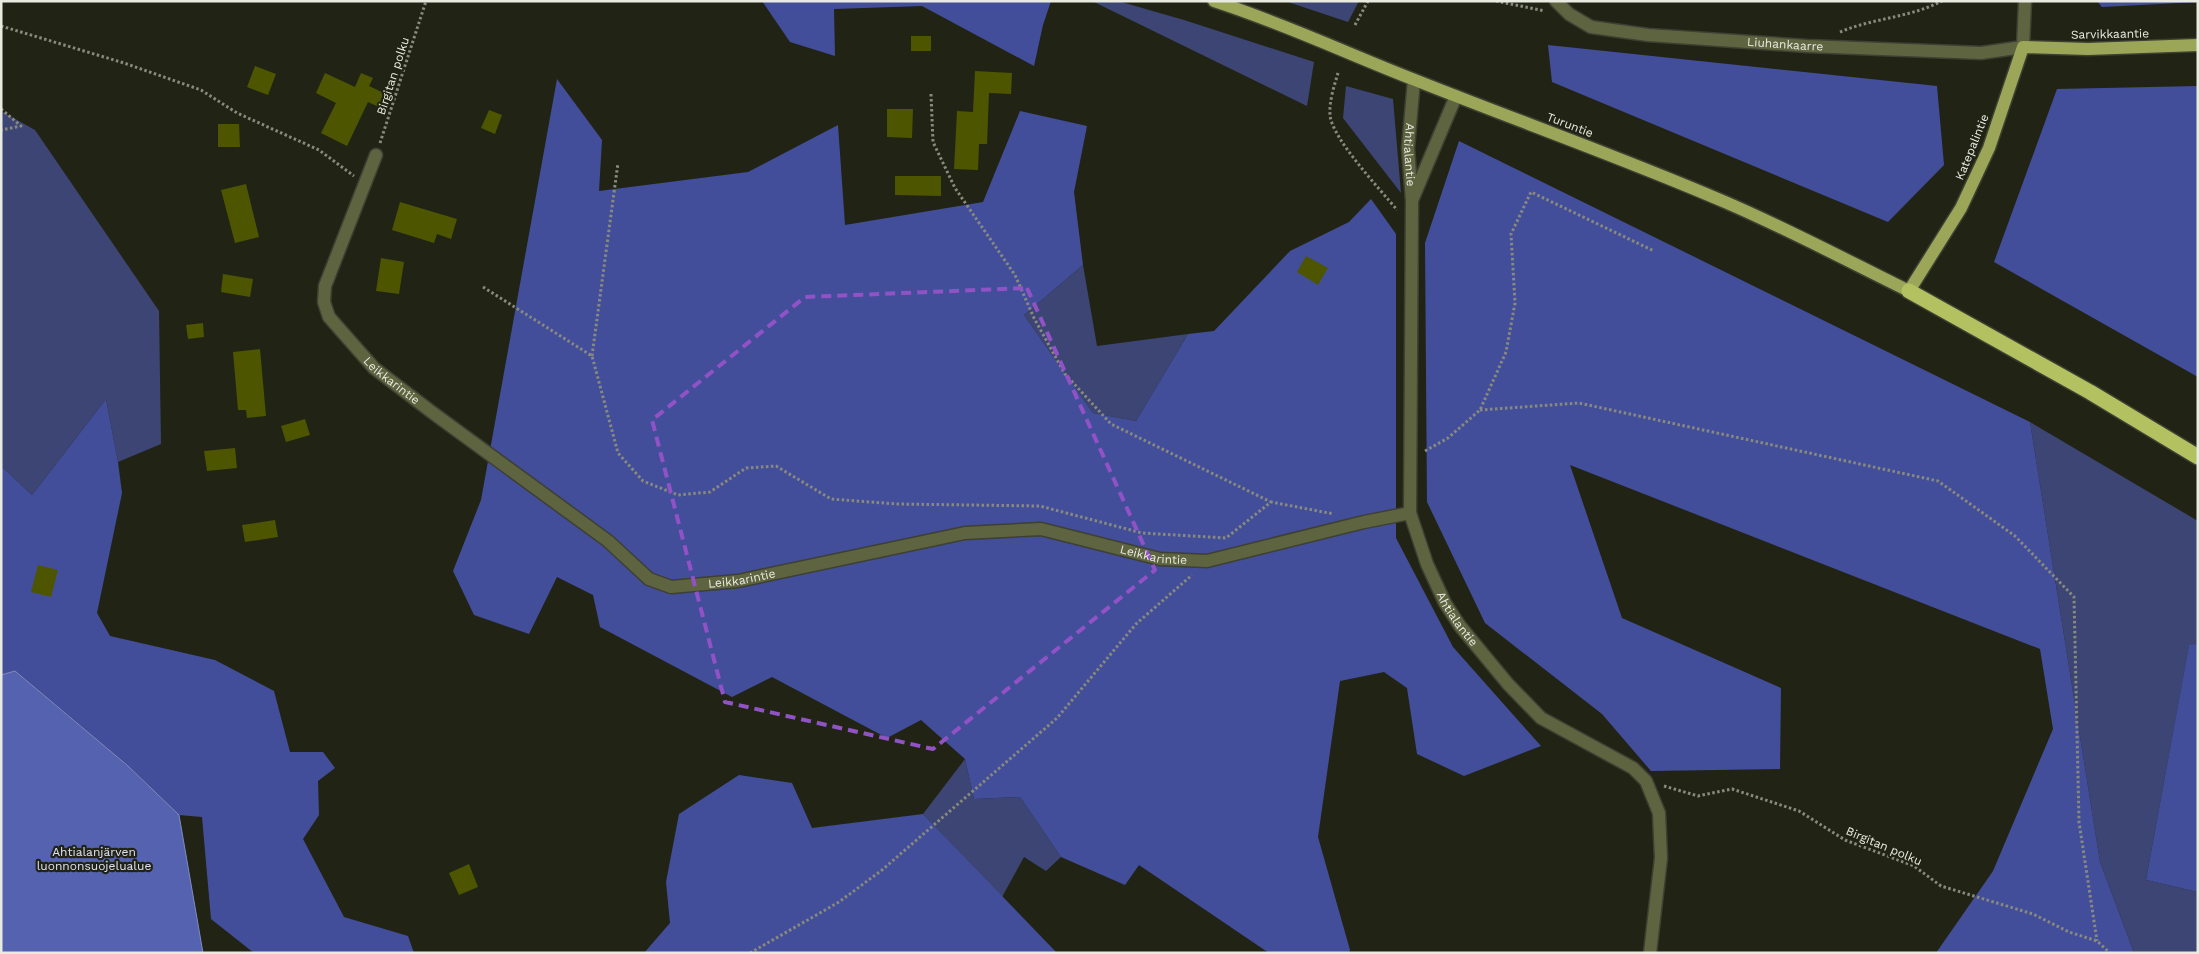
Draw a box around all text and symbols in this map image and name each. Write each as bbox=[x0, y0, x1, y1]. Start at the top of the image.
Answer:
street label: Sarvikkaantie bbox=[2071, 26, 2149, 42]
street label: Birgitan polku bbox=[374, 35, 412, 117]
street label: Liuhankaarre bbox=[1747, 35, 1824, 54]
street label: Turuntie bbox=[1545, 110, 1595, 140]
street label: Katepalintie bbox=[1952, 112, 1992, 182]
street label: Ahtialantie bbox=[1401, 123, 1418, 187]
street label: Leikkarintie bbox=[360, 354, 423, 407]
street label: Leikkarintie bbox=[1119, 542, 1187, 567]
street label: Leikkarintie bbox=[707, 566, 777, 591]
street label: Ahtialantie bbox=[1434, 589, 1481, 649]
street label: Birgitan polku bbox=[1844, 824, 1924, 868]
park label: Ahtialanjärven luonnonsuojelualue bbox=[37, 845, 151, 873]

